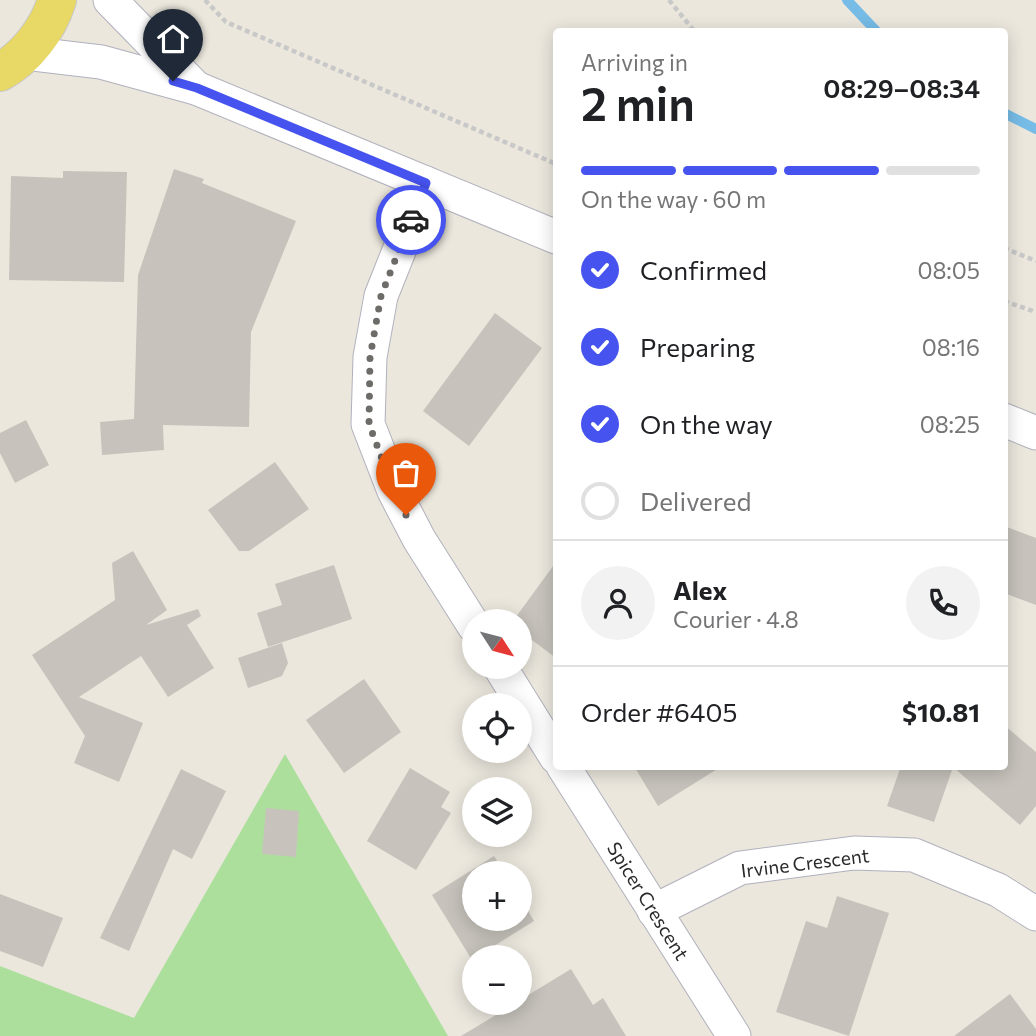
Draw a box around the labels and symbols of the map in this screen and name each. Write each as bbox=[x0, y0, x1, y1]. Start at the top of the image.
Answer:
pin bbox=[143, 9, 203, 81]
courier bbox=[376, 185, 446, 255]
pin bbox=[376, 443, 436, 515]
north arrow bbox=[462, 609, 532, 679]
street label: Spicer Crescent bbox=[603, 837, 694, 964]
street label: Irvine Crescent bbox=[739, 843, 871, 882]

